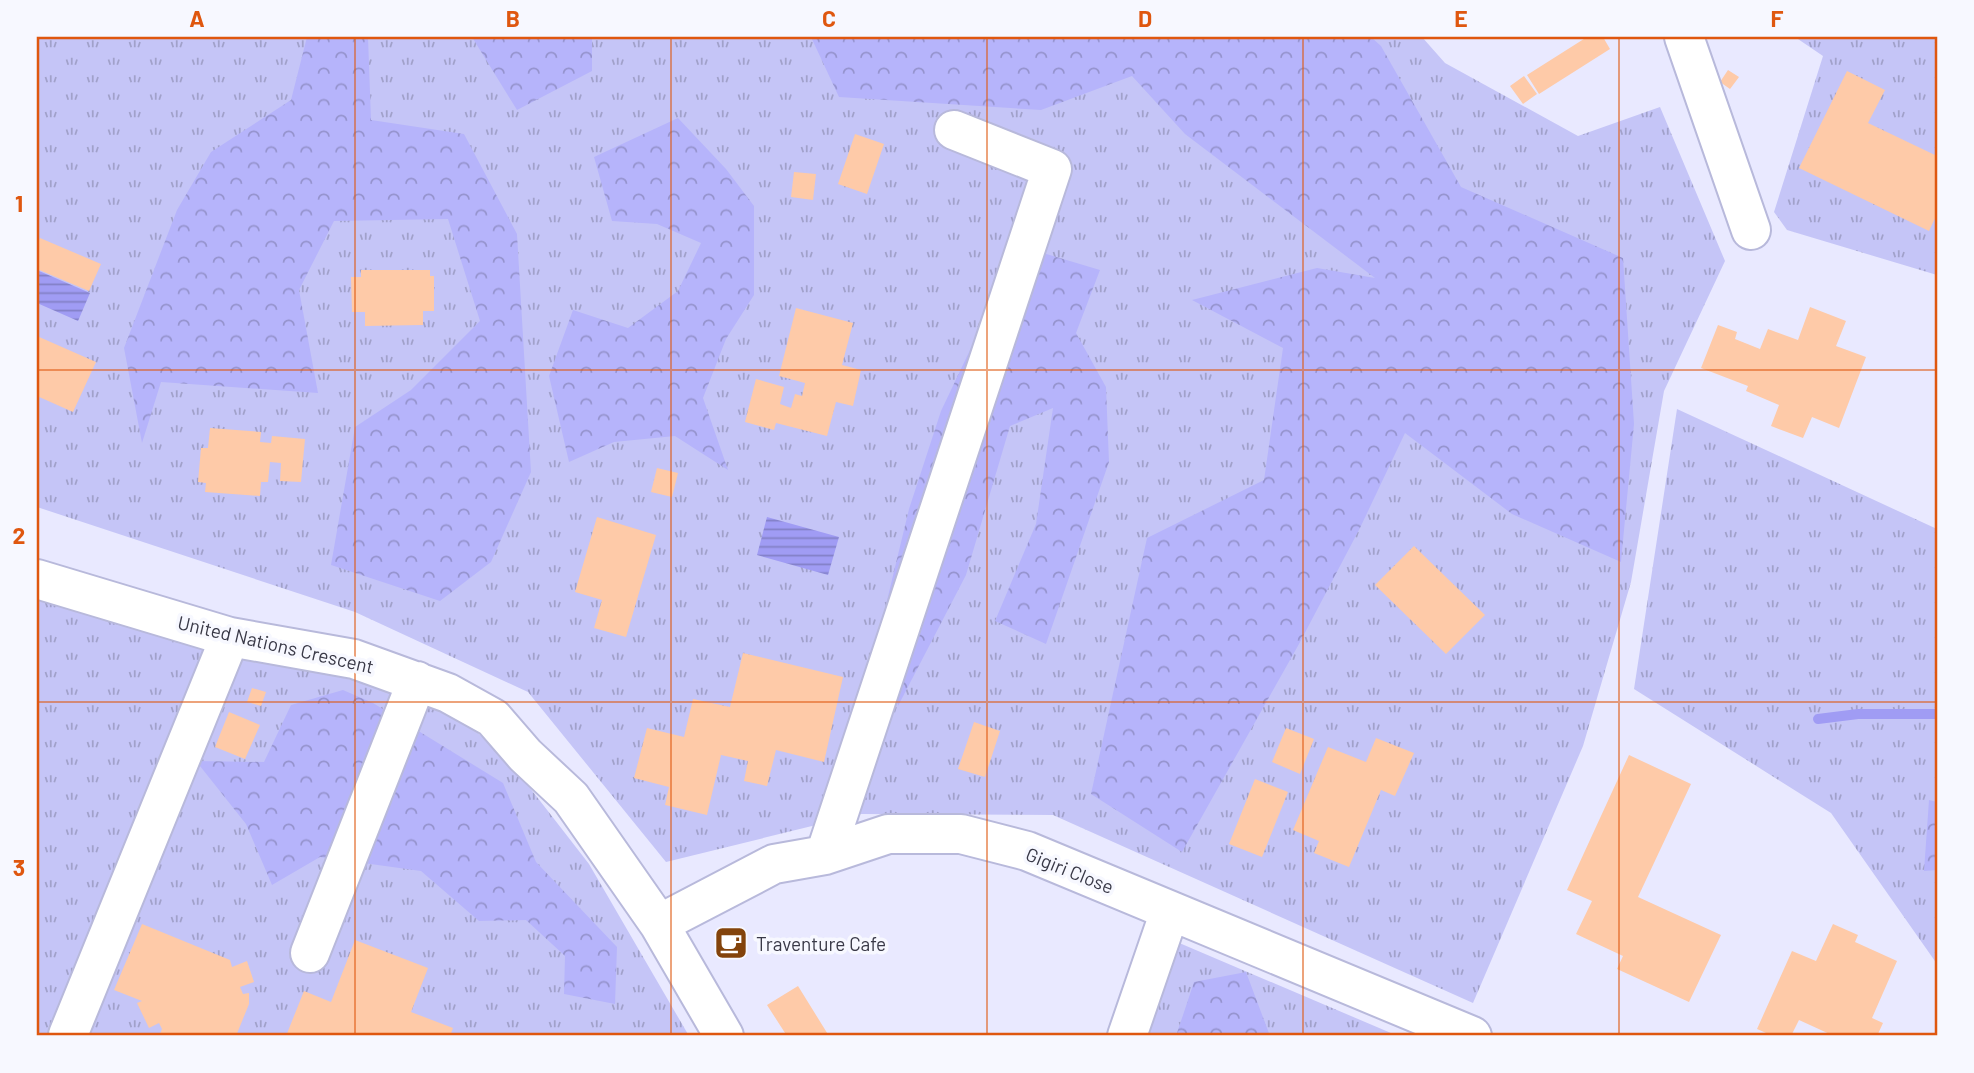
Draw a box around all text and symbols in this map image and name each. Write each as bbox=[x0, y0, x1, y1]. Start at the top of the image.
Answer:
text: A bbox=[189, 4, 205, 32]
text: B bbox=[506, 4, 520, 32]
text: C bbox=[822, 4, 836, 32]
text: D bbox=[1138, 4, 1152, 32]
text: E bbox=[1454, 4, 1468, 32]
text: F bbox=[1771, 4, 1784, 32]
text: 1 bbox=[15, 189, 23, 217]
text: 2 bbox=[13, 521, 25, 549]
street label: United Nations Crescent bbox=[176, 610, 376, 678]
street label: Gigiri Close bbox=[1023, 842, 1117, 898]
text: 3 bbox=[13, 853, 25, 881]
cafe icon: Traventure Cafe bbox=[712, 924, 750, 962]
place label: Traventure Cafe bbox=[756, 932, 886, 955]

